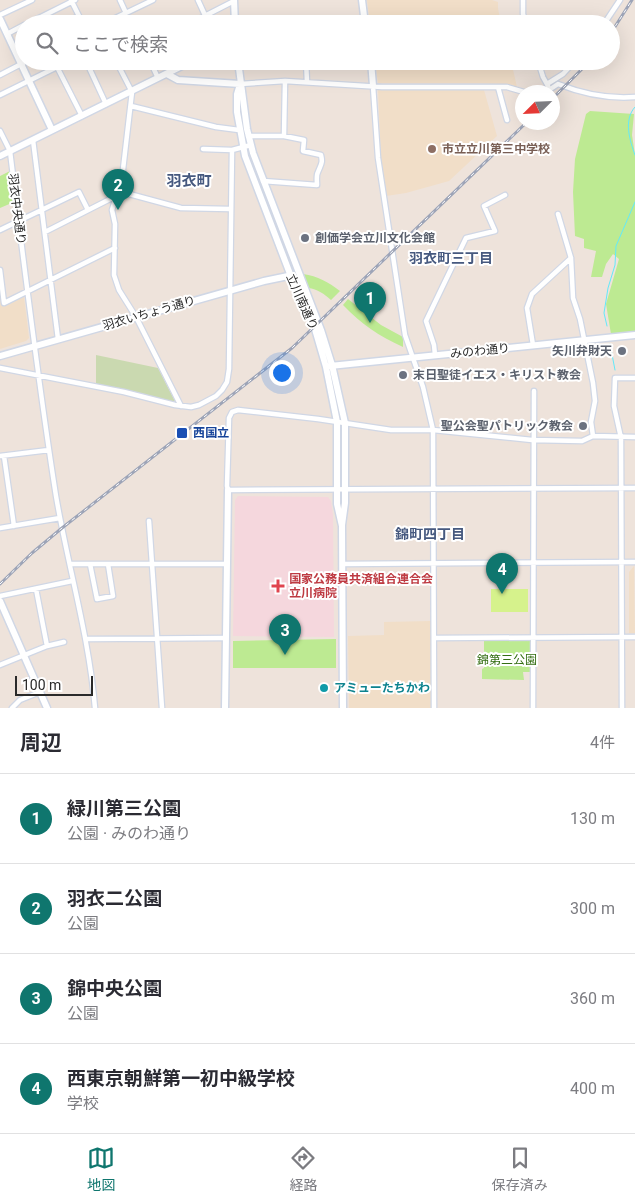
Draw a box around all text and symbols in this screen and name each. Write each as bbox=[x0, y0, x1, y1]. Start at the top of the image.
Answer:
search box bbox=[15, 15, 620, 70]
icon: search bbox=[33, 29, 61, 57]
text: ここで検索 bbox=[73, 33, 168, 56]
north arrow bbox=[515, 85, 560, 130]
place label: 市立立川第三中学校 bbox=[442, 142, 550, 156]
marker: 市立立川第三中学校 bbox=[426, 143, 438, 155]
pin: 2 bbox=[102, 169, 134, 210]
street label: 羽衣中央通り bbox=[6, 172, 28, 246]
district label: 羽衣町 bbox=[166, 172, 212, 190]
place label: 創価学会立川文化会館 bbox=[315, 231, 435, 245]
marker: 創価学会立川文化会館 bbox=[299, 232, 311, 244]
district label: 羽衣町三丁目 bbox=[409, 250, 493, 266]
street label: 立川南通り bbox=[283, 272, 321, 332]
pin: 1 bbox=[354, 282, 386, 323]
street label: 羽衣いちょう通り bbox=[101, 293, 197, 333]
street label: みのわ通り bbox=[449, 341, 511, 361]
place label: 矢川弁財天 bbox=[552, 344, 612, 358]
marker: 矢川弁財天 bbox=[616, 345, 628, 357]
your location bbox=[269, 360, 295, 386]
place label: 末日聖徒イエス・キリスト教会 bbox=[413, 368, 581, 382]
marker: 末日聖徒イエス・キリスト教会 bbox=[397, 369, 409, 381]
place label: 聖公会聖パトリック教会 bbox=[441, 419, 573, 433]
marker: 聖公会聖パトリック教会 bbox=[577, 420, 589, 432]
marker: 西国立 bbox=[175, 426, 189, 440]
place label: 西国立 bbox=[193, 426, 229, 440]
district label: 錦町四丁目 bbox=[395, 526, 465, 542]
pin: 4 bbox=[486, 553, 518, 594]
place label: 国家公務員共済組合連合会 立川病院 bbox=[289, 572, 433, 600]
marker: 国家公務員共済組合連合会 立川病院 bbox=[271, 579, 285, 593]
pin: 3 bbox=[269, 614, 301, 655]
park label: 錦第三公園 bbox=[477, 653, 537, 667]
scale bar bbox=[15, 673, 92, 696]
text: 100 m bbox=[22, 677, 61, 693]
place label: アミューたちかわ bbox=[334, 681, 430, 695]
marker: アミューたちかわ bbox=[318, 682, 330, 694]
text: 周辺 bbox=[20, 731, 62, 755]
text: 4件 bbox=[590, 733, 615, 752]
text: 緑川第三公園 bbox=[67, 797, 181, 820]
text: 1 bbox=[31, 809, 41, 828]
text: 130 m bbox=[570, 809, 615, 828]
text: 公園 · みのわ通り bbox=[67, 824, 191, 843]
text: 羽衣二公園 bbox=[67, 887, 162, 910]
text: 2 bbox=[31, 899, 41, 918]
text: 300 m bbox=[570, 899, 615, 918]
text: 公園 bbox=[67, 914, 99, 933]
text: 錦中央公園 bbox=[67, 977, 162, 1000]
text: 3 bbox=[31, 989, 41, 1008]
text: 360 m bbox=[570, 989, 615, 1008]
text: 公園 bbox=[67, 1004, 99, 1023]
text: 西東京朝鮮第一初中級学校 bbox=[67, 1067, 295, 1090]
text: 4 bbox=[31, 1079, 41, 1098]
text: 400 m bbox=[570, 1079, 615, 1098]
text: 学校 bbox=[67, 1094, 99, 1113]
tab: 地図 bbox=[87, 1144, 115, 1194]
tab: 経路 bbox=[289, 1144, 317, 1194]
tab: 保存済み bbox=[492, 1144, 548, 1194]

